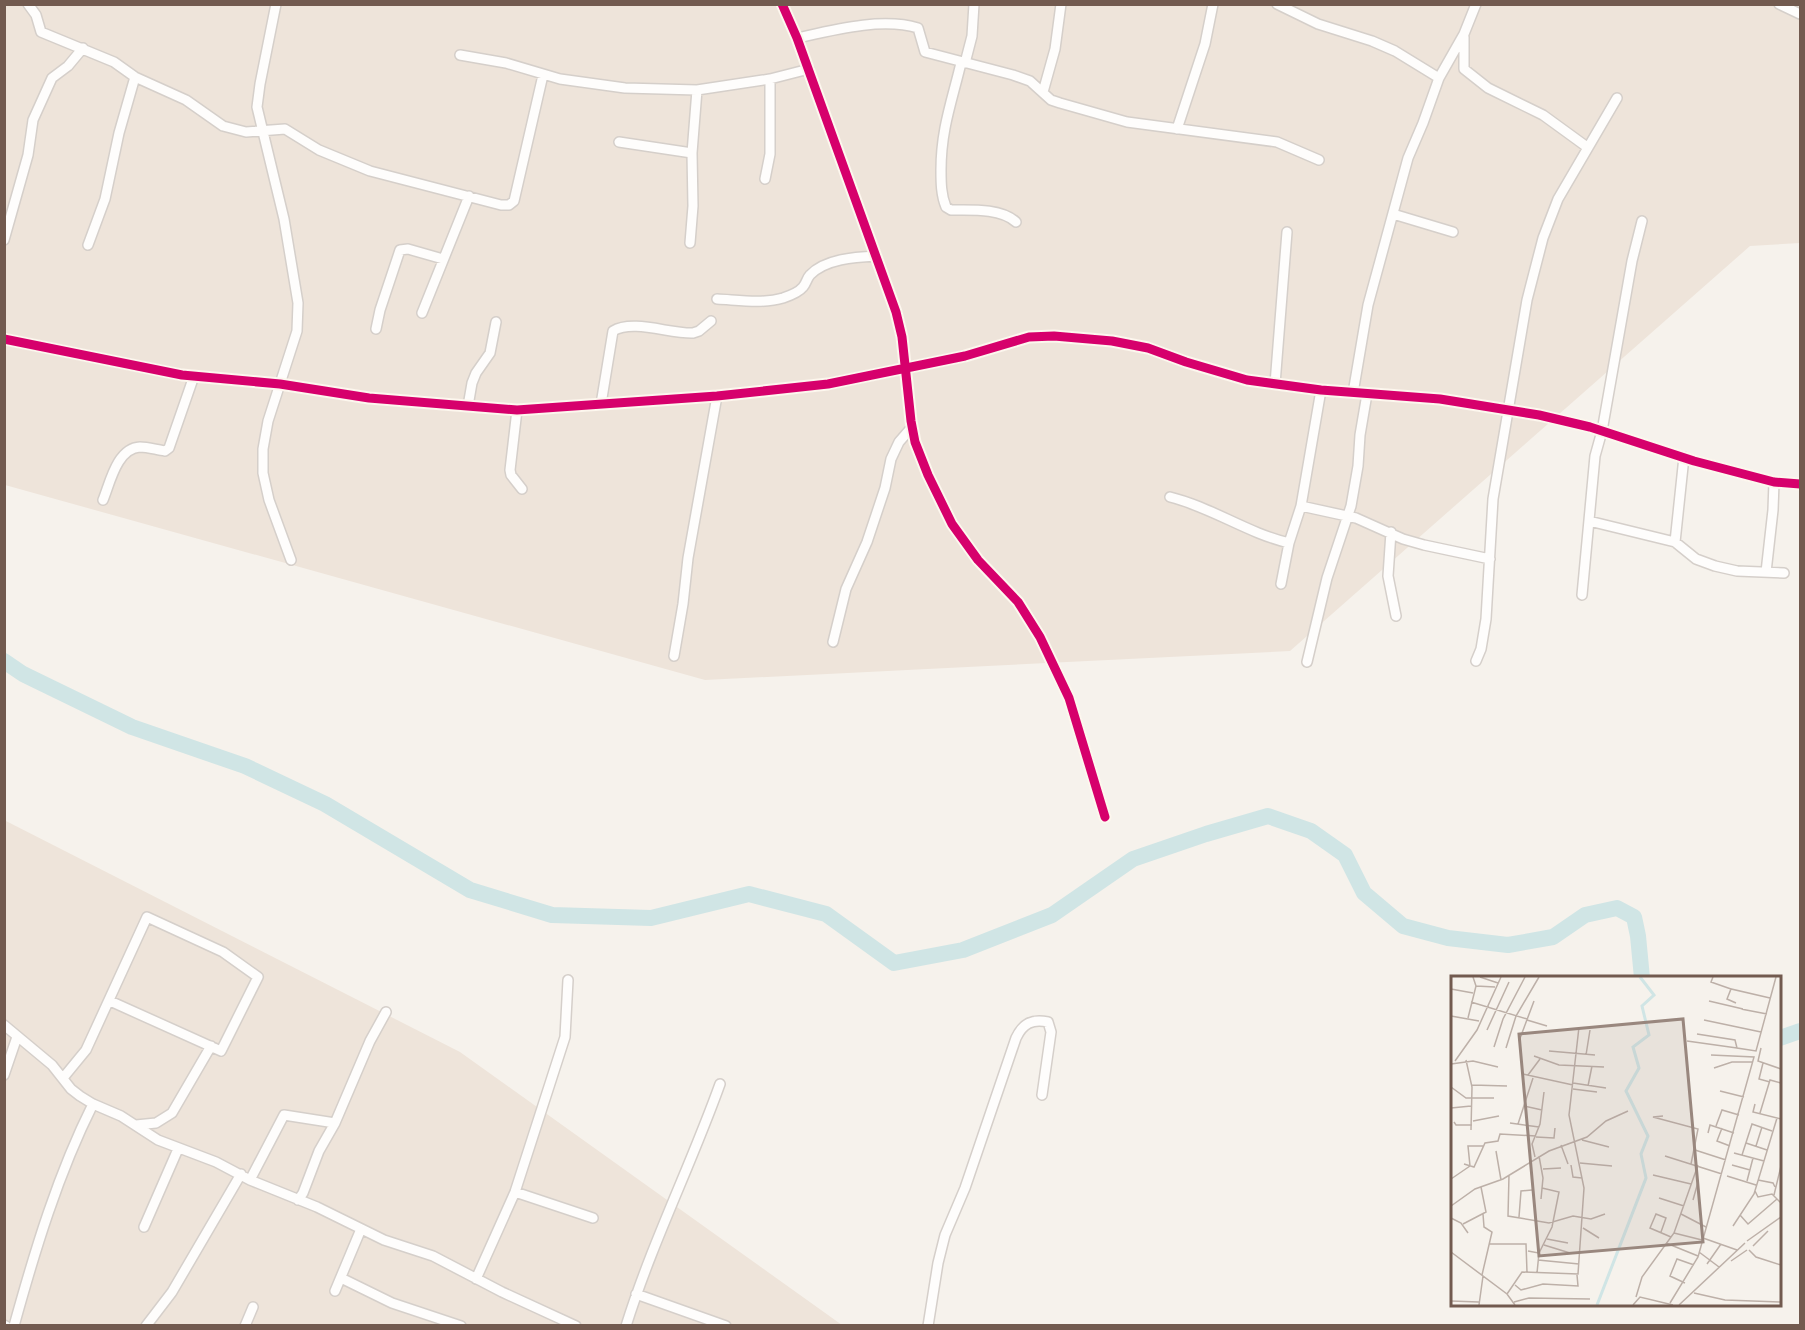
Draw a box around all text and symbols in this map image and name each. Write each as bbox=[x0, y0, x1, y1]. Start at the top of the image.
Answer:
inset map bbox=[1451, 976, 1781, 1306]

